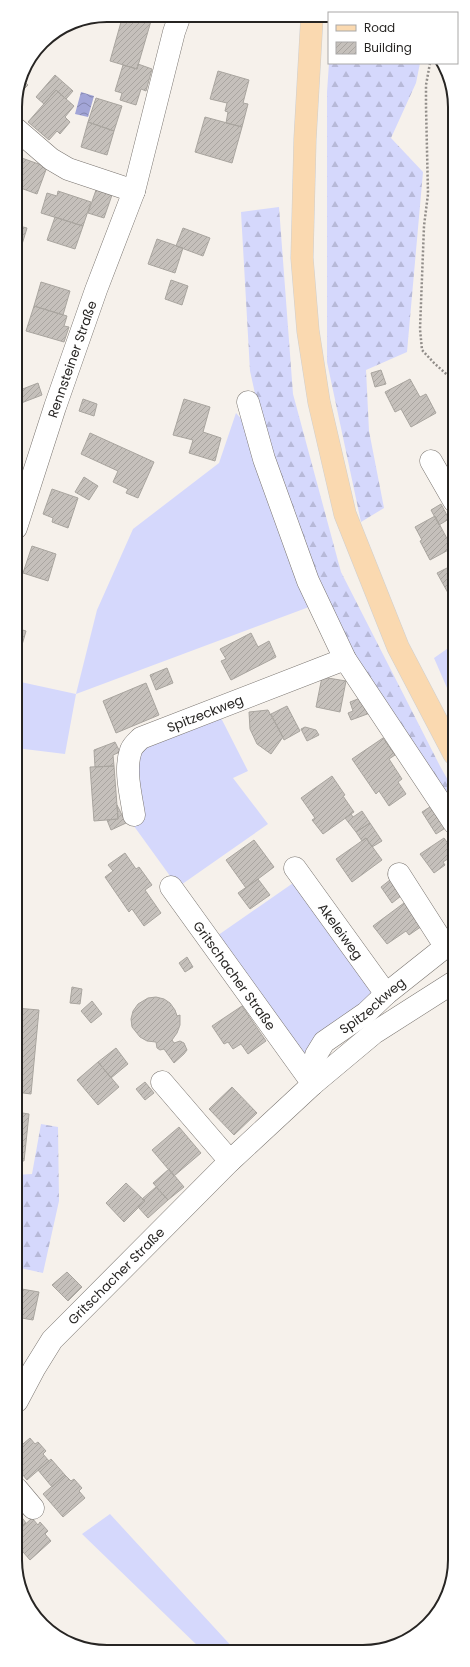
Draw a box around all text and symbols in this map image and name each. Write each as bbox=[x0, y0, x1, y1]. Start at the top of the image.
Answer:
legend bbox=[328, 12, 458, 64]
text: Road bbox=[364, 19, 395, 36]
text: Building bbox=[364, 39, 412, 56]
street label: Rennsteiner Straße bbox=[43, 298, 102, 420]
street label: Spitzeckweg bbox=[164, 690, 246, 737]
street label: Akeleiweg bbox=[313, 899, 367, 964]
street label: Gritschacher Straße bbox=[189, 917, 280, 1034]
street label: Spitzeckweg bbox=[336, 973, 410, 1039]
street label: Gritschacher Straße bbox=[64, 1223, 169, 1329]

